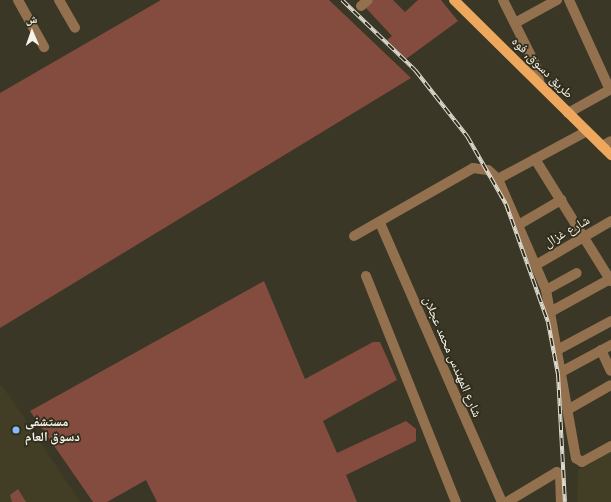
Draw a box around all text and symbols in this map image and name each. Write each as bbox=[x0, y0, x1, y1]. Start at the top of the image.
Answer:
north arrow bbox=[12, 12, 52, 52]
text: ش bbox=[25, 13, 38, 26]
street label: طريق دسوق, فوه bbox=[508, 34, 576, 102]
street label: شارع غزال bbox=[541, 213, 593, 251]
street label: شارع المهندس محمد عجلان bbox=[419, 294, 485, 420]
place label: مستشفى دسوق العام bbox=[25, 415, 80, 446]
marker: مستشفى دسوق العام bbox=[10, 424, 22, 436]

